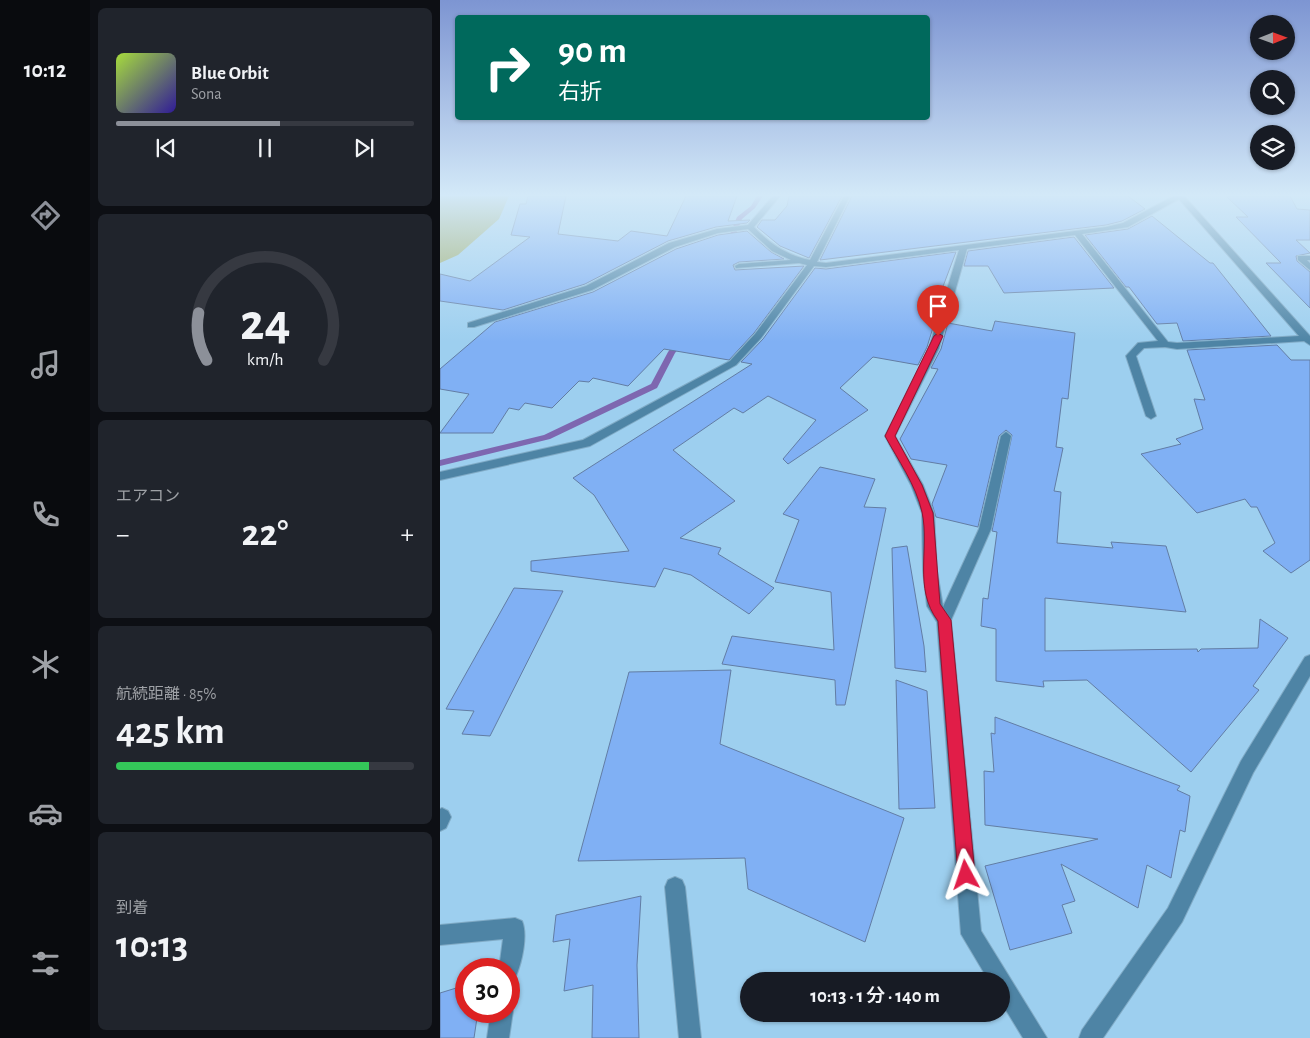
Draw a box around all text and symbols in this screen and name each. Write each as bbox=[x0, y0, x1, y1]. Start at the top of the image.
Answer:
north arrow bbox=[1250, 15, 1295, 60]
map controls bbox=[1250, 15, 1295, 170]
text: 90 m bbox=[558, 34, 627, 69]
icon: right bbox=[475, 35, 540, 100]
text: 10:12 bbox=[24, 59, 66, 81]
text: Blue Orbit bbox=[191, 64, 269, 83]
button: search bbox=[1250, 70, 1295, 115]
text: 右折 bbox=[558, 81, 602, 103]
text: Sona bbox=[191, 86, 222, 102]
button: layers bbox=[1250, 125, 1295, 170]
icon: previous bbox=[152, 134, 180, 162]
icon: pause bbox=[251, 134, 279, 162]
icon: next bbox=[350, 134, 378, 162]
icon: directions bbox=[28, 198, 63, 233]
pin bbox=[917, 285, 959, 336]
icon: arrive bbox=[924, 292, 952, 320]
text: 24 bbox=[240, 297, 290, 349]
icon: music bbox=[28, 347, 63, 382]
text: km/h bbox=[247, 351, 283, 369]
text: エアコン bbox=[116, 488, 180, 504]
icon: phone bbox=[28, 497, 63, 532]
text: 22° bbox=[242, 515, 288, 553]
text: − bbox=[116, 521, 129, 549]
text: + bbox=[401, 521, 414, 549]
icon: climate bbox=[28, 647, 63, 682]
text: 航続距離 · 85% bbox=[116, 686, 216, 702]
text: 425 km bbox=[116, 713, 225, 751]
icon: car bbox=[28, 796, 63, 831]
position arrow bbox=[939, 848, 991, 900]
text: 到着 bbox=[116, 900, 148, 916]
text: 10:13 bbox=[116, 927, 188, 965]
icon: filters bbox=[28, 946, 63, 981]
speed limit sign: 30 bbox=[455, 958, 520, 1023]
text: 10:13 · 1 分 · 140 m bbox=[810, 987, 940, 1006]

